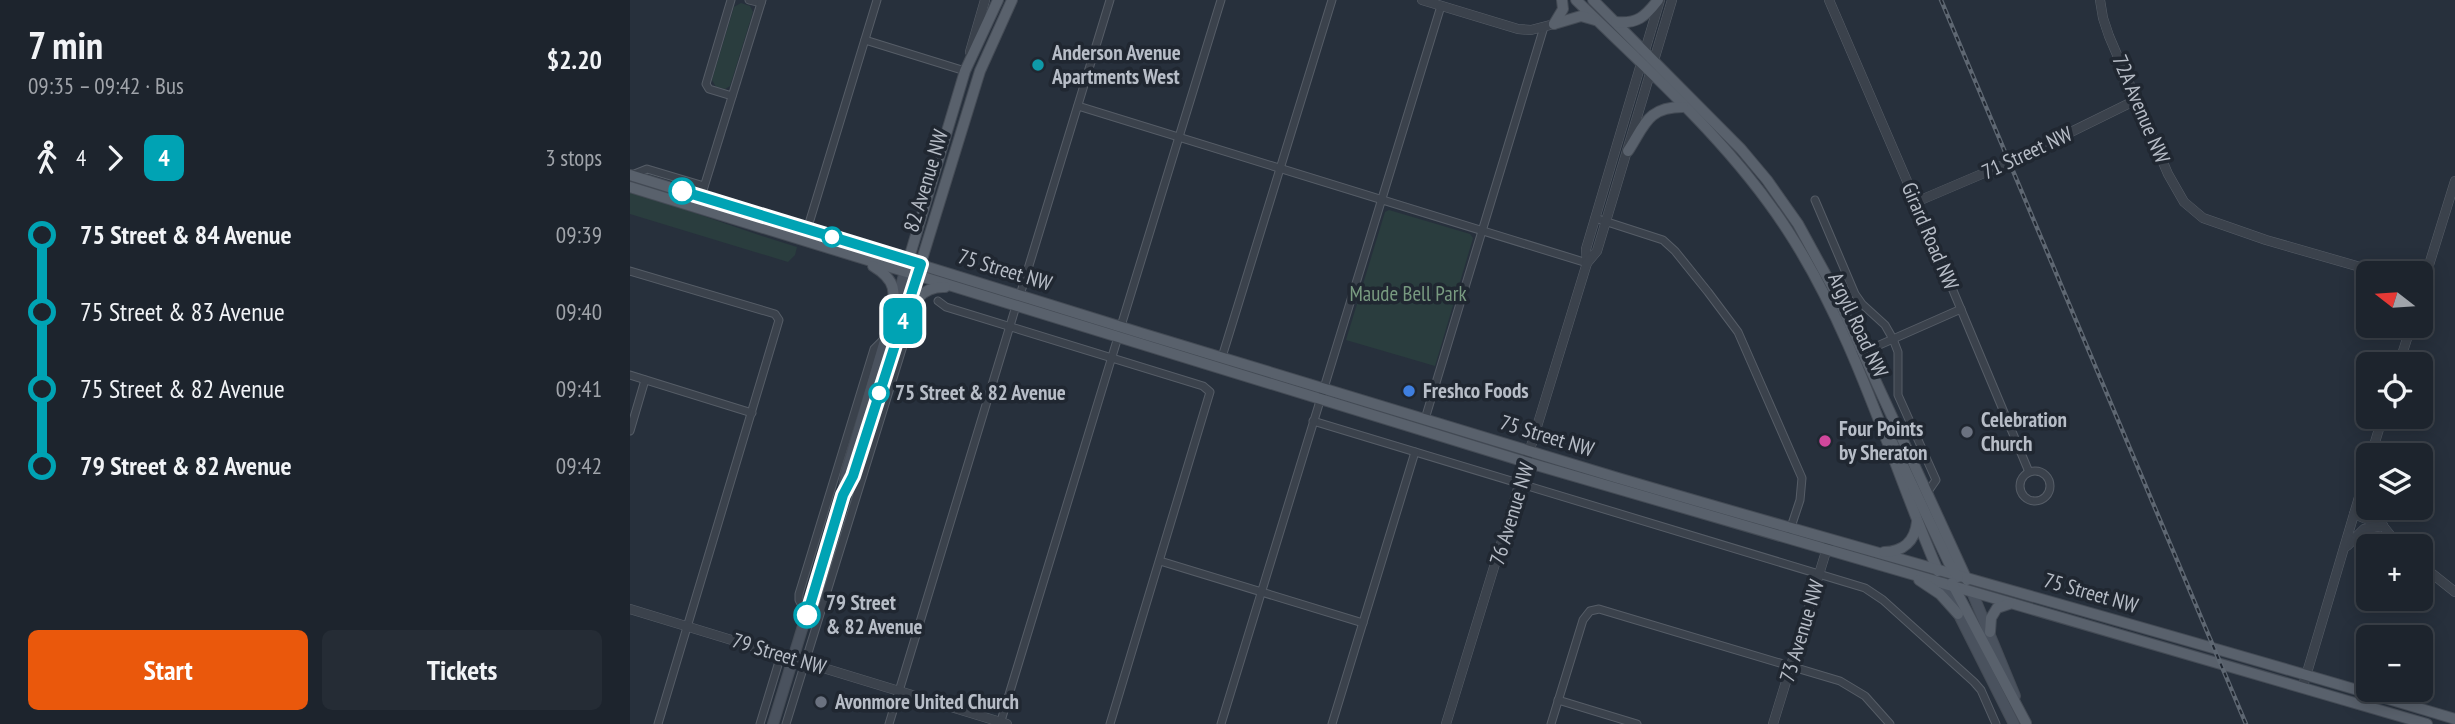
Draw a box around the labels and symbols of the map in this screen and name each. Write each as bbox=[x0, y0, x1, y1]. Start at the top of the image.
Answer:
place label: Anderson Avenue Apartments West bbox=[1051, 39, 1181, 90]
street label: 72A Avenue NW bbox=[2107, 51, 2176, 167]
marker: Anderson Avenue Apartments West bbox=[1030, 57, 1046, 73]
street label: 71 Street NW bbox=[1977, 120, 2076, 185]
street label: 82 Avenue NW bbox=[897, 126, 954, 235]
unlabelled marker bbox=[669, 178, 695, 204]
street label: Girard Road NW bbox=[1896, 178, 1965, 294]
unlabelled marker bbox=[822, 227, 842, 247]
street label: 75 Street NW bbox=[955, 242, 1055, 297]
north arrow bbox=[2356, 261, 2432, 338]
street label: Argyll Road NW bbox=[1822, 268, 1894, 382]
park label: Maude Bell Park bbox=[1349, 280, 1467, 307]
line badge: 4 bbox=[880, 298, 926, 344]
place label: Freshco Foods bbox=[1423, 377, 1529, 404]
place label: 75 Street & 82 Avenue bbox=[895, 379, 1066, 406]
marker: 75 Street & 82 Avenue bbox=[869, 383, 889, 403]
marker: Freshco Foods bbox=[1401, 383, 1417, 399]
place label: Celebration Church bbox=[1981, 406, 2067, 457]
street label: 75 Street NW bbox=[1497, 408, 1597, 463]
place label: Four Points by Sheraton bbox=[1839, 415, 1928, 466]
marker: Celebration Church bbox=[1959, 424, 1975, 440]
marker: Four Points by Sheraton bbox=[1817, 433, 1833, 449]
street label: 76 Avenue NW bbox=[1483, 459, 1540, 568]
street label: 75 Street NW bbox=[2041, 566, 2141, 619]
street label: 73 Avenue NW bbox=[1773, 576, 1830, 685]
place label: 79 Street & 82 Avenue bbox=[826, 589, 923, 640]
marker: 79 Street & 82 Avenue bbox=[794, 602, 820, 628]
street label: 79 Street NW bbox=[729, 626, 829, 681]
place label: Avonmore United Church bbox=[834, 688, 1019, 715]
marker: Avonmore United Church bbox=[813, 694, 829, 710]

